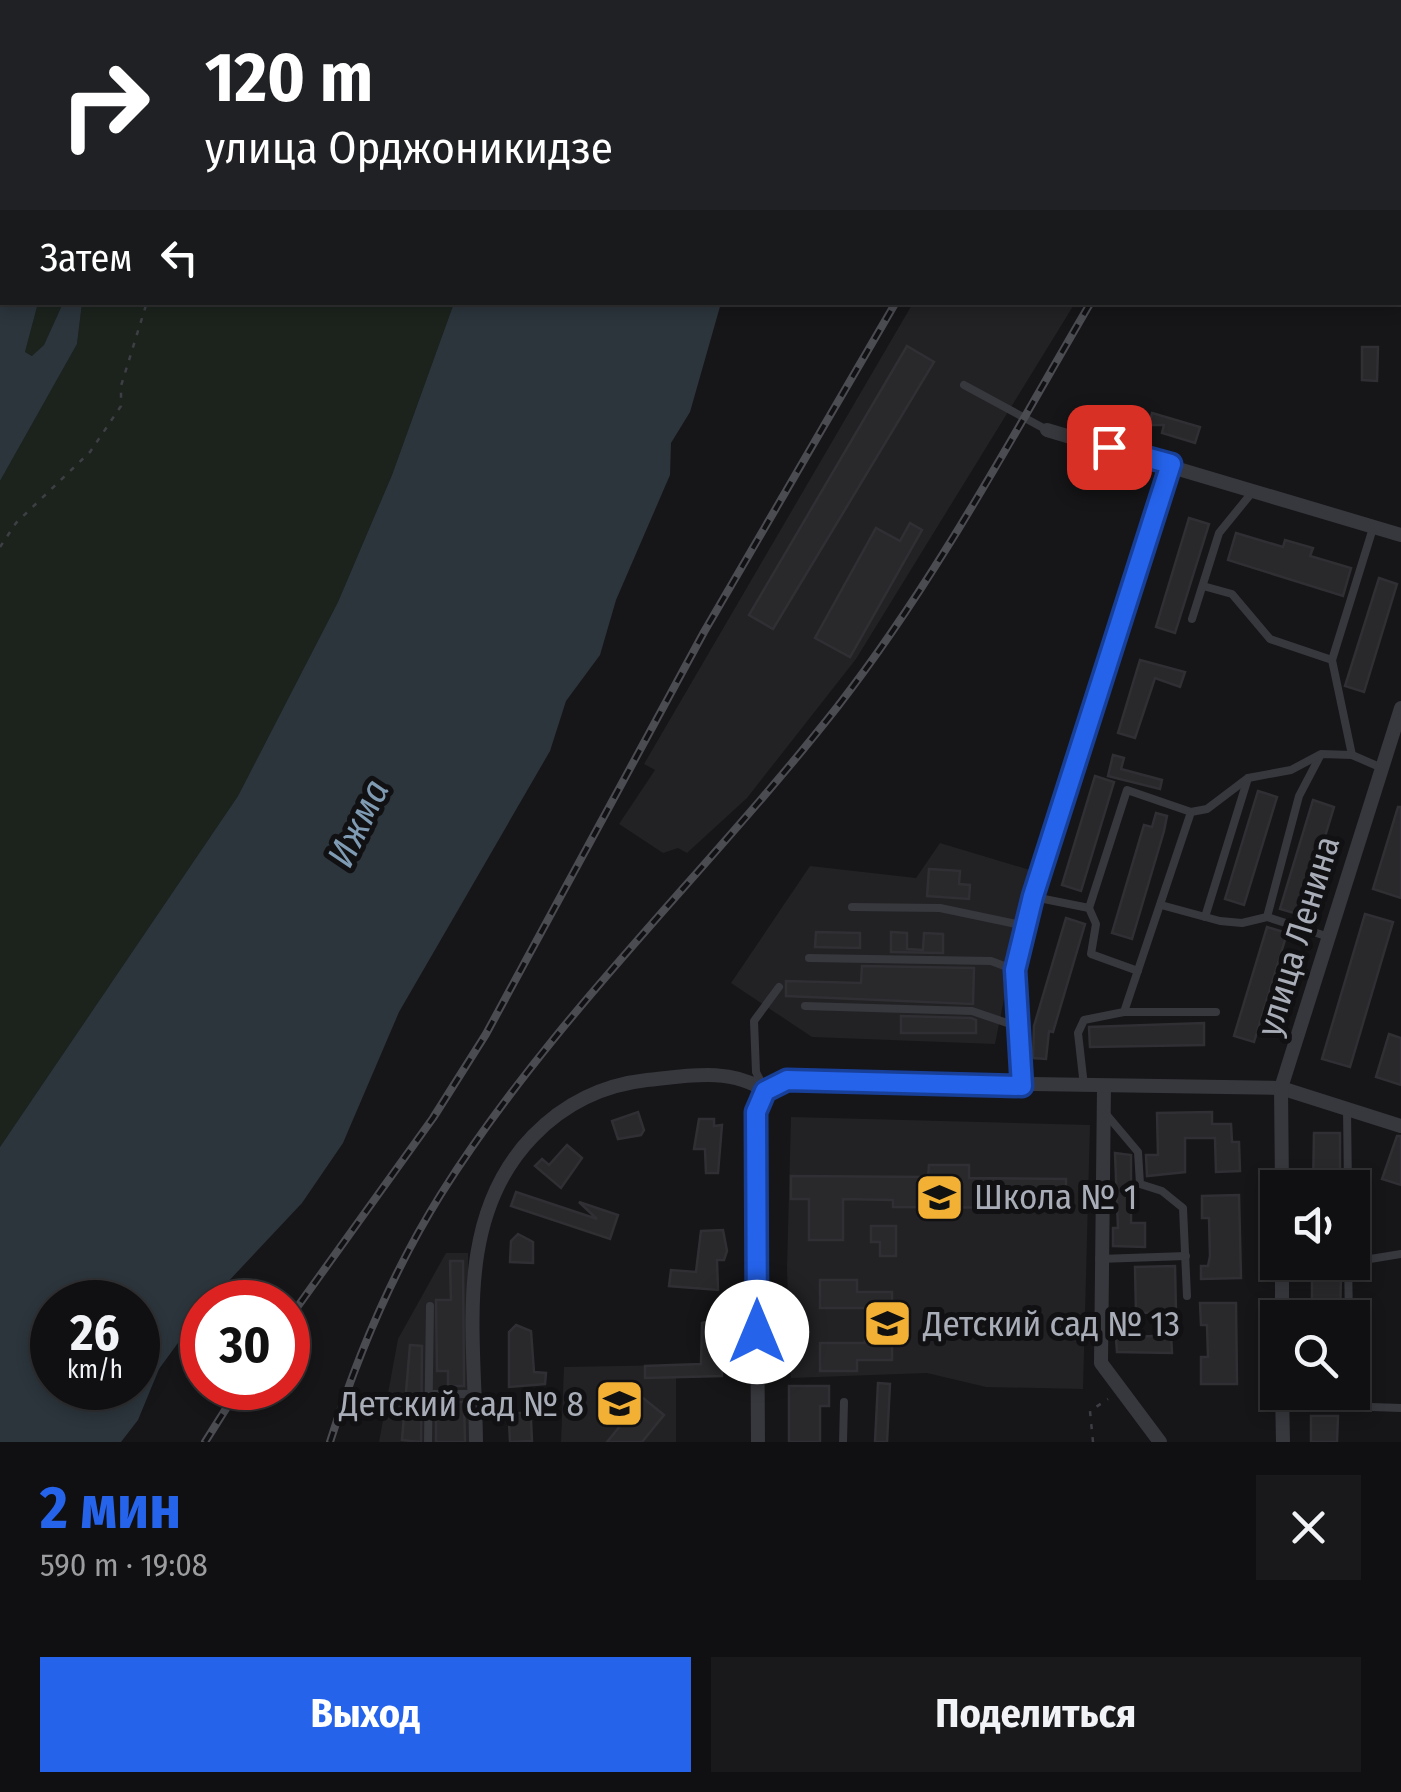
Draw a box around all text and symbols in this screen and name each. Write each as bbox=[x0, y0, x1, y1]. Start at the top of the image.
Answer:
text: 120 m bbox=[205, 36, 373, 120]
icon: right bbox=[40, 40, 170, 170]
text: улица Орджоникидзе bbox=[205, 121, 613, 175]
icon: left bbox=[152, 230, 207, 285]
text: Затем bbox=[40, 235, 132, 281]
pin bbox=[1067, 405, 1152, 490]
icon: arrive bbox=[1082, 420, 1137, 475]
water label: Ижма bbox=[317, 772, 399, 874]
street label: улица Ленина bbox=[1248, 831, 1348, 1041]
map controls bbox=[1260, 1170, 1370, 1410]
button: sound bbox=[1260, 1170, 1370, 1280]
school or university icon: Школа № 1 bbox=[913, 1171, 965, 1223]
place label: Школа № 1 bbox=[974, 1176, 1137, 1218]
speed limit sign: 30 bbox=[180, 1280, 310, 1410]
position arrow bbox=[705, 1280, 809, 1384]
school or university icon: Детский сад № 13 bbox=[862, 1298, 914, 1350]
button: search bbox=[1260, 1300, 1370, 1410]
text: 26 bbox=[70, 1303, 120, 1363]
place label: Детский сад № 13 bbox=[922, 1303, 1180, 1345]
text: km/h bbox=[67, 1355, 123, 1385]
school or university icon: Детский сад № 8 bbox=[593, 1378, 645, 1430]
place label: Детский сад № 8 bbox=[338, 1383, 584, 1425]
text: 2 мин bbox=[40, 1472, 181, 1544]
button: close bbox=[1256, 1475, 1361, 1580]
text: 590 m · 19:08 bbox=[40, 1546, 208, 1584]
button: Выход bbox=[40, 1657, 691, 1772]
button: Поделиться bbox=[711, 1657, 1361, 1772]

